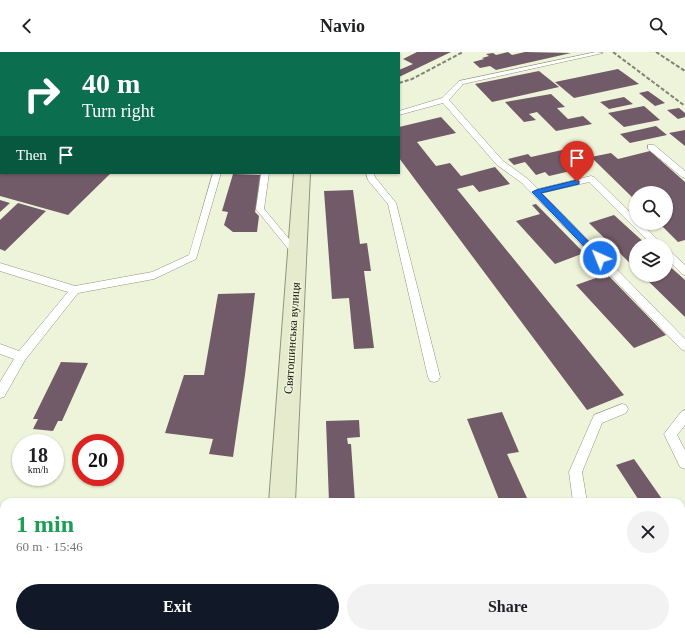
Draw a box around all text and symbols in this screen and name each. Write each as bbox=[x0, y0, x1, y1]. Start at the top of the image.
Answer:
icon: back bbox=[16, 15, 38, 37]
icon: search bbox=[647, 15, 669, 37]
text: Navio bbox=[320, 16, 365, 36]
icon: right bbox=[16, 68, 68, 120]
text: 40 m bbox=[82, 68, 140, 99]
text: Turn right bbox=[82, 101, 155, 121]
pin bbox=[560, 141, 594, 182]
icon: arrive bbox=[55, 144, 77, 166]
text: Then bbox=[16, 147, 47, 163]
icon: arrive bbox=[566, 147, 588, 169]
map controls bbox=[629, 186, 673, 282]
button: search bbox=[629, 186, 673, 230]
position arrow bbox=[579, 237, 621, 279]
button: layers bbox=[629, 238, 673, 282]
street label: Святошинська вулиця bbox=[281, 281, 303, 394]
speed limit sign: 20 bbox=[72, 434, 124, 486]
text: 18 bbox=[28, 444, 48, 466]
text: km/h bbox=[28, 464, 48, 475]
text: 1 min bbox=[16, 511, 74, 537]
button: close bbox=[627, 511, 669, 553]
text: 60 m · 15:46 bbox=[16, 539, 83, 554]
button: Exit bbox=[16, 584, 339, 630]
button: Share bbox=[347, 584, 669, 630]

